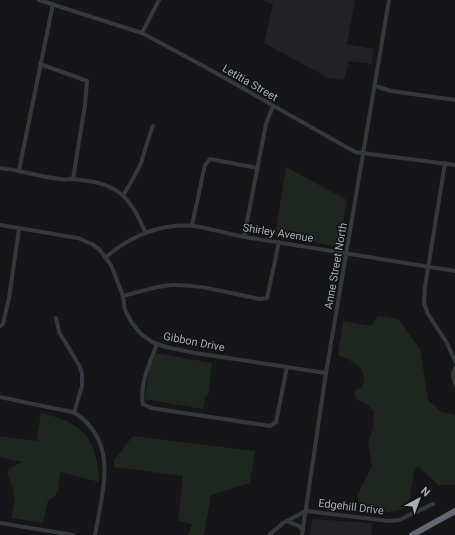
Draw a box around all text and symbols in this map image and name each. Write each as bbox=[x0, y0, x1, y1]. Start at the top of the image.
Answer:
street label: Letitia Street bbox=[220, 62, 280, 104]
street label: Shirley Avenue bbox=[242, 221, 314, 245]
street label: Anne Street North bbox=[322, 222, 350, 310]
street label: Gibbon Drive bbox=[162, 330, 226, 354]
north arrow bbox=[399, 479, 439, 519]
text: N bbox=[418, 484, 433, 499]
street label: Edgehill Drive bbox=[318, 497, 385, 517]

